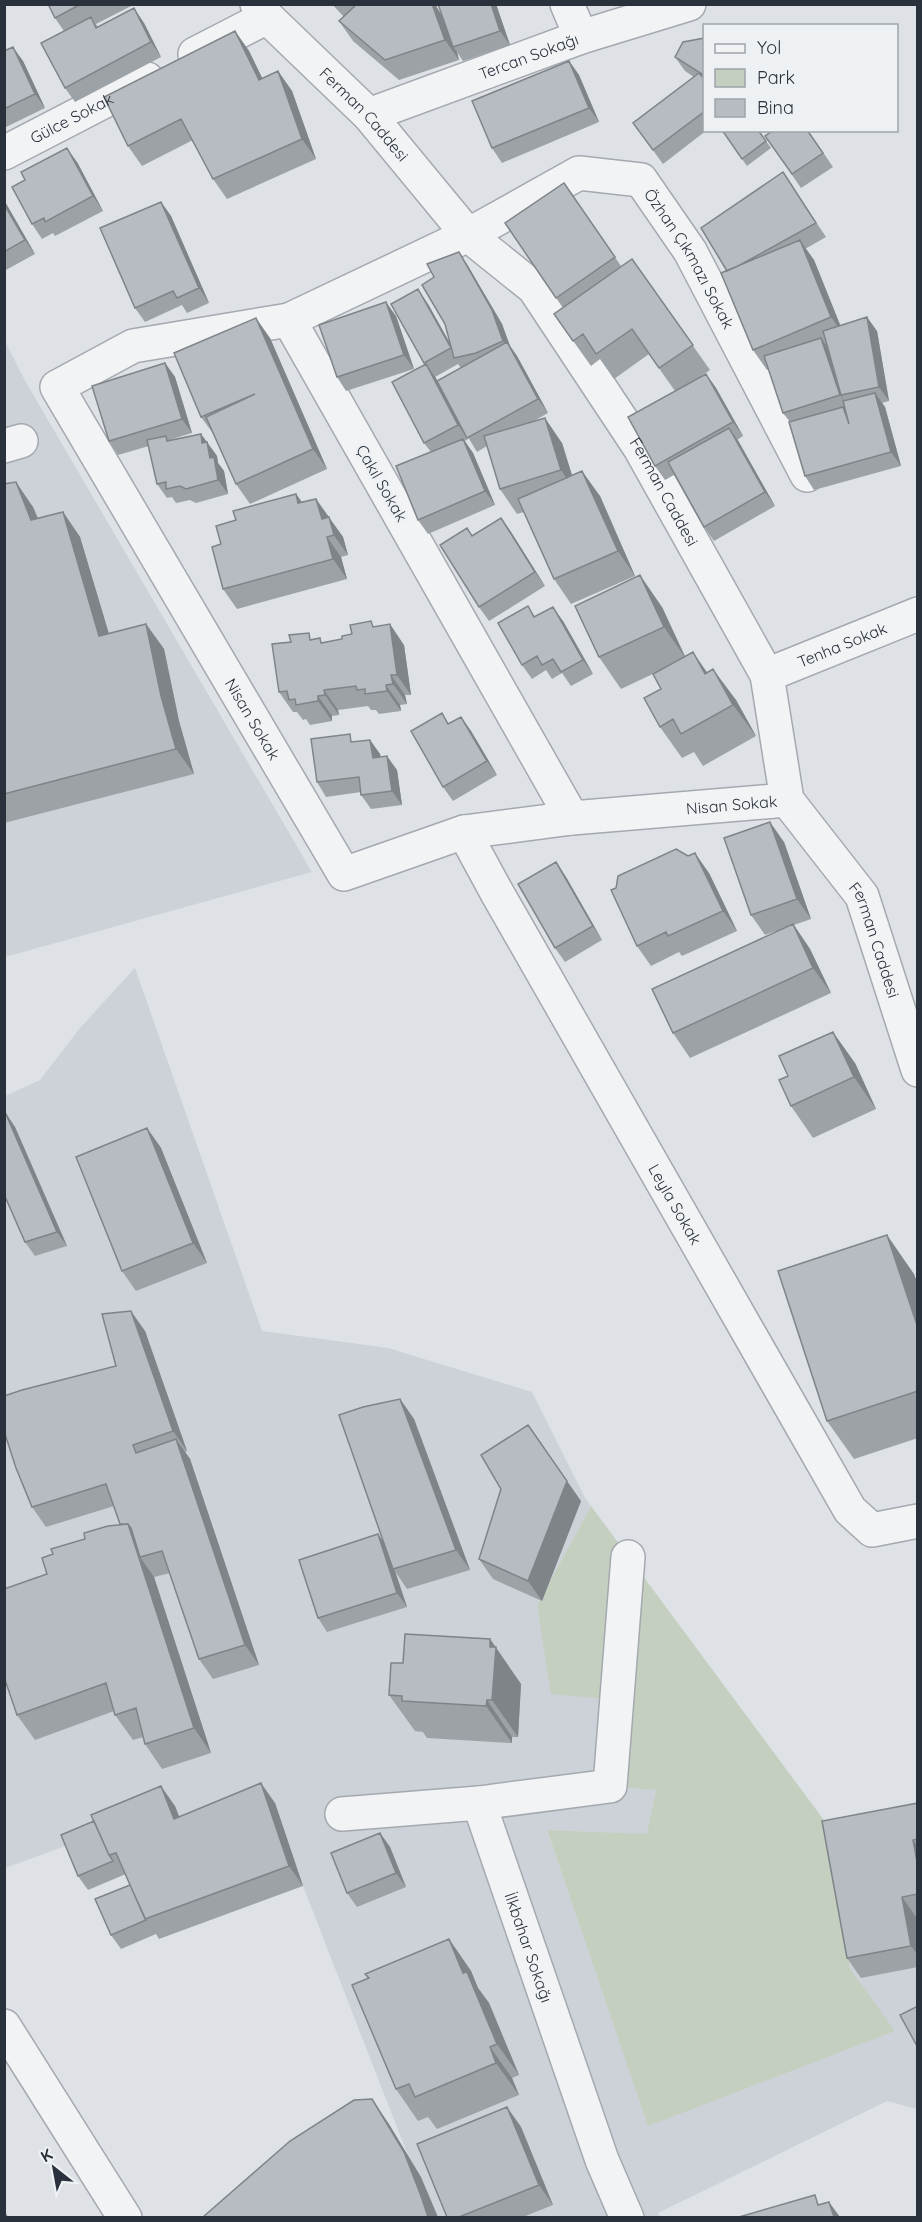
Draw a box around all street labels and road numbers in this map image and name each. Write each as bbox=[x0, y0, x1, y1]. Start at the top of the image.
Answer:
street label: Tercan Sokağı bbox=[476, 29, 581, 84]
street label: Ferman Caddesi bbox=[315, 63, 413, 165]
street label: Gülce Sokak bbox=[27, 88, 116, 148]
street label: Özhan Çıkmazı Sokak bbox=[640, 185, 739, 332]
street label: Ferman Caddesi bbox=[626, 434, 703, 550]
street label: Çakıl Sokak bbox=[352, 441, 412, 525]
street label: Tenha Sokak bbox=[794, 618, 890, 672]
street label: Nisan Sokak bbox=[221, 675, 285, 764]
street label: Nisan Sokak bbox=[685, 791, 778, 818]
street label: Ferman Caddesi bbox=[845, 878, 904, 1000]
street label: Leyla Sokak bbox=[644, 1160, 706, 1248]
street label: İlkbahar Sokağı bbox=[500, 1890, 557, 2005]

